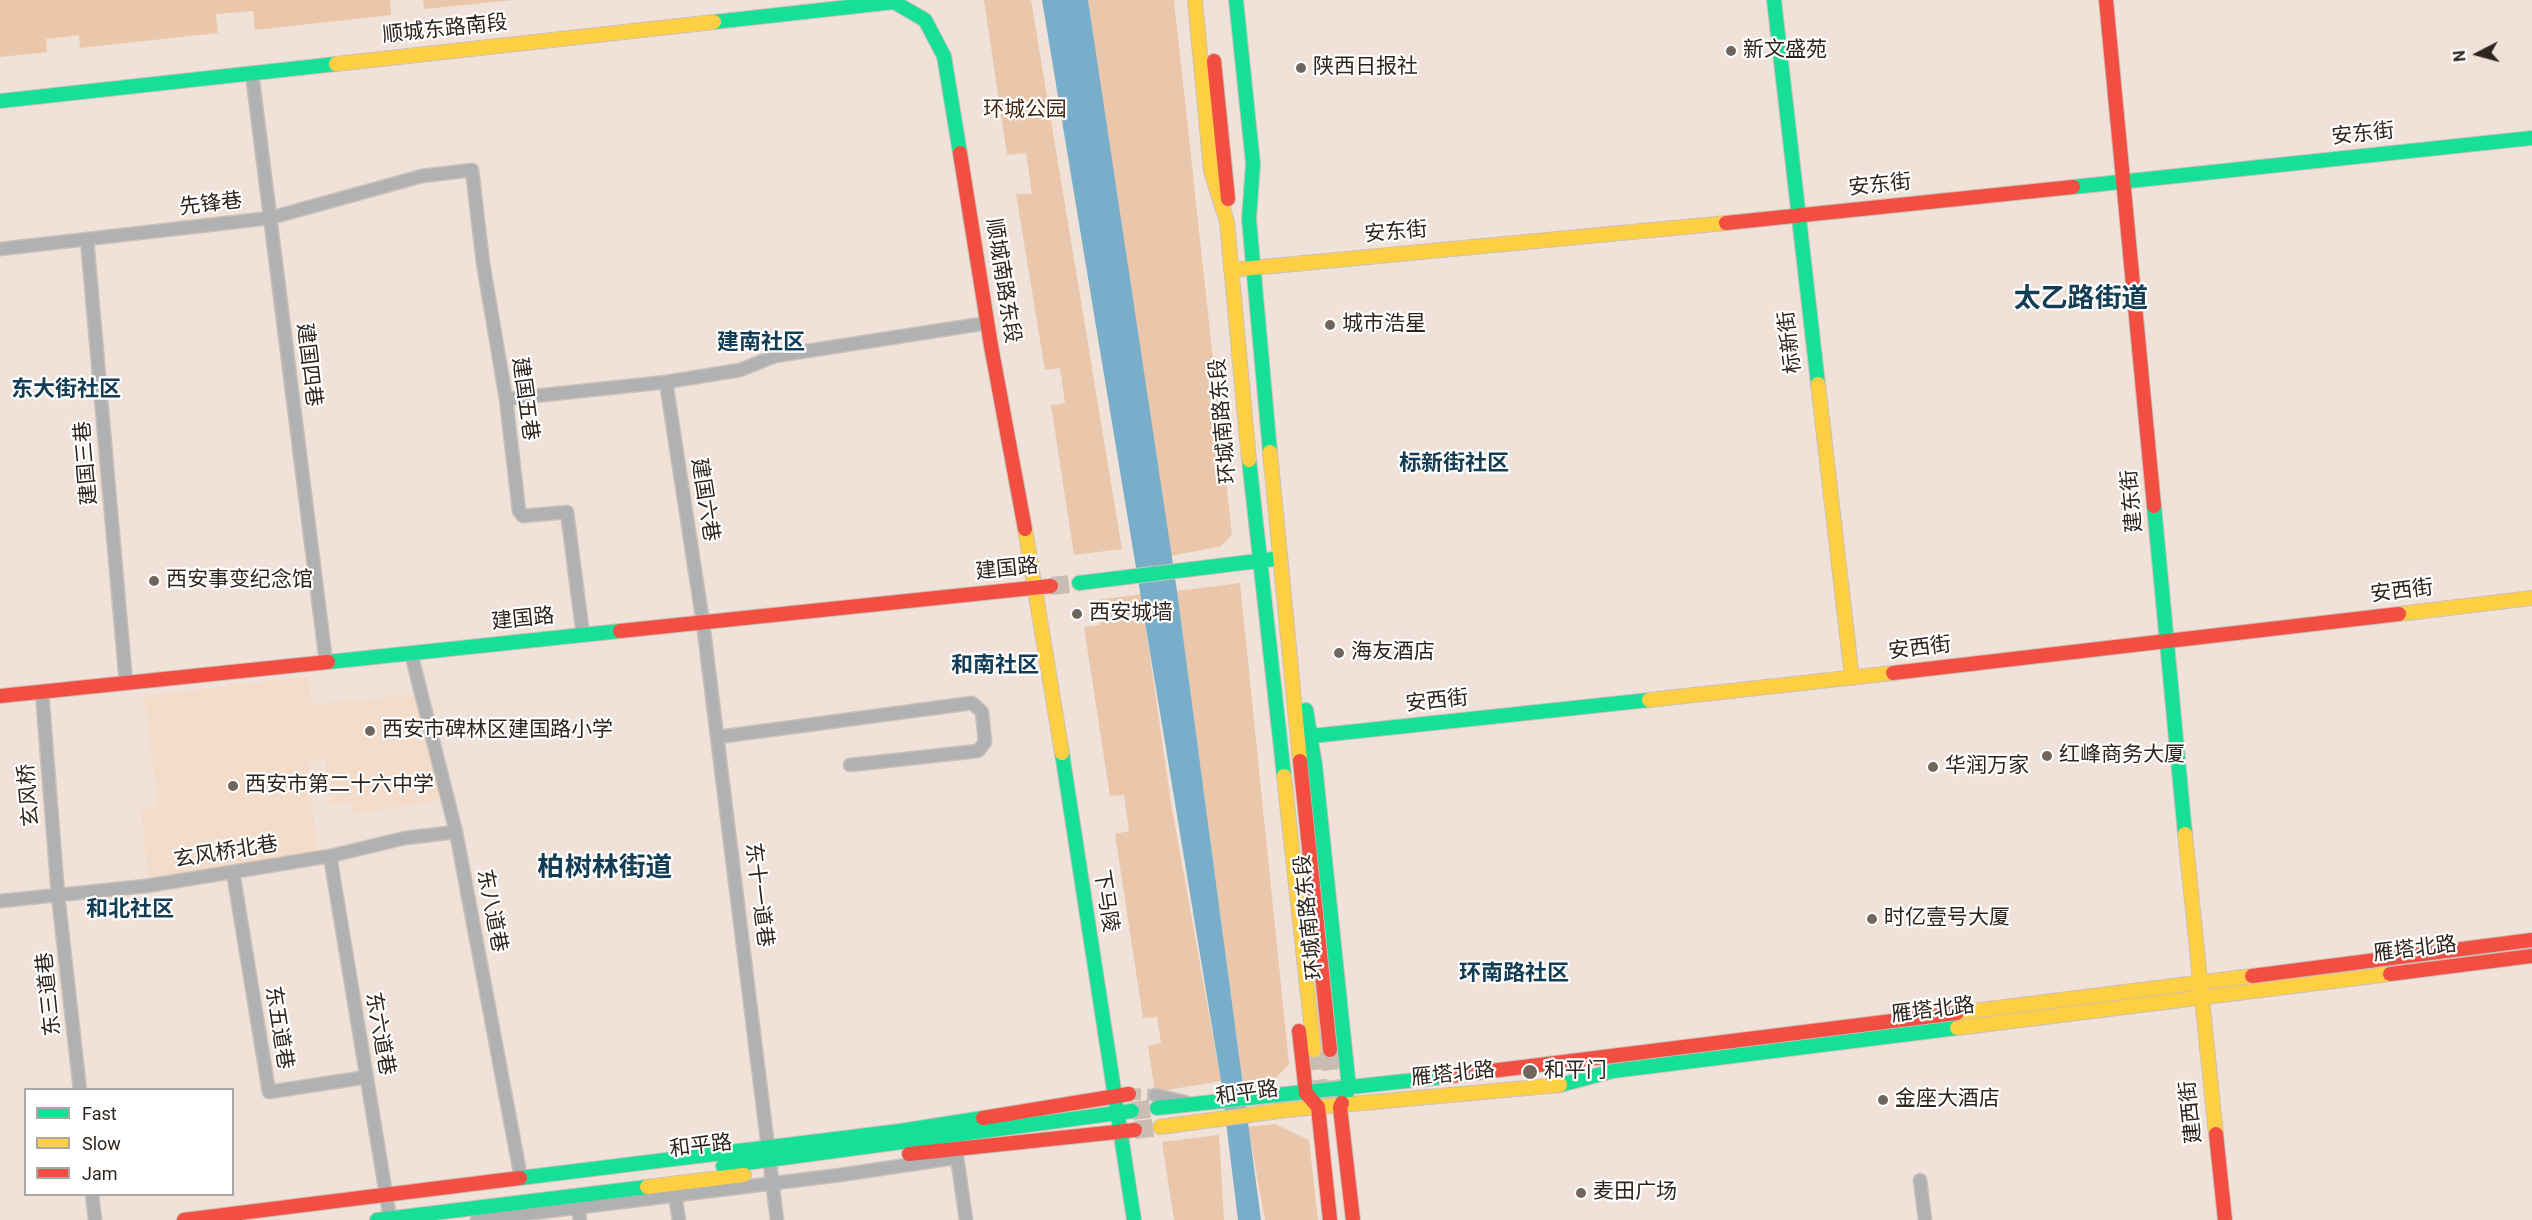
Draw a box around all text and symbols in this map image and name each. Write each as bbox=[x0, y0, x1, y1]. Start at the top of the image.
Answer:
street label: 顺城东路南段 bbox=[381, 11, 509, 49]
north arrow bbox=[2448, 24, 2508, 84]
place label: 新文盛苑 bbox=[1743, 38, 1827, 64]
marker: 新文盛苑 bbox=[1724, 44, 1738, 58]
text: N bbox=[2450, 49, 2470, 63]
place label: 陕西日报社 bbox=[1313, 55, 1418, 81]
marker: 陕西日报社 bbox=[1294, 61, 1308, 75]
park label: 环城公园 bbox=[983, 98, 1067, 124]
street label: 安东街 bbox=[2330, 119, 2396, 151]
street label: 安东街 bbox=[1847, 170, 1913, 202]
street label: 先锋巷 bbox=[178, 189, 244, 221]
street label: 顺城南路东段 bbox=[980, 217, 1024, 345]
street label: 安东街 bbox=[1364, 218, 1428, 248]
district label: 太乙路街道 bbox=[2014, 284, 2148, 316]
street label: 标新街 bbox=[1775, 309, 1807, 375]
place label: 城市浩星 bbox=[1342, 312, 1426, 338]
marker: 城市浩星 bbox=[1323, 318, 1337, 332]
street label: 建国四巷 bbox=[290, 322, 326, 408]
district label: 建南社区 bbox=[717, 330, 805, 356]
street label: 建国五巷 bbox=[506, 356, 542, 442]
street label: 环城南路东段 bbox=[1206, 357, 1242, 485]
district label: 东大街社区 bbox=[11, 377, 121, 403]
street label: 建国三巷 bbox=[71, 420, 103, 506]
district label: 标新街社区 bbox=[1399, 451, 1509, 477]
street label: 建国六巷 bbox=[685, 457, 723, 543]
street label: 建东街 bbox=[2118, 469, 2148, 533]
street label: 建国路 bbox=[974, 554, 1040, 586]
place label: 西安事变纪念馆 bbox=[166, 568, 313, 594]
marker: 西安事变纪念馆 bbox=[147, 574, 161, 588]
street label: 安西街 bbox=[2369, 576, 2435, 608]
place label: 西安城墙 bbox=[1089, 601, 1173, 627]
street label: 建国路 bbox=[490, 604, 556, 636]
marker: 西安城墙 bbox=[1070, 607, 1084, 621]
street label: 安西街 bbox=[1887, 633, 1953, 665]
place label: 海友酒店 bbox=[1351, 640, 1435, 666]
marker: 海友酒店 bbox=[1332, 646, 1346, 660]
district label: 和南社区 bbox=[951, 653, 1039, 679]
street label: 安西街 bbox=[1404, 686, 1470, 718]
place label: 西安市碑林区建国路小学 bbox=[382, 718, 613, 744]
marker: 西安市碑林区建国路小学 bbox=[363, 724, 377, 738]
place label: 红峰商务大厦 bbox=[2059, 743, 2185, 769]
marker: 红峰商务大厦 bbox=[2040, 749, 2054, 763]
place label: 华润万家 bbox=[1945, 754, 2029, 780]
marker: 华润万家 bbox=[1926, 760, 1940, 774]
street label: 玄风桥 bbox=[15, 763, 45, 827]
place label: 西安市第二十六中学 bbox=[245, 773, 434, 799]
marker: 西安市第二十六中学 bbox=[226, 779, 240, 793]
street label: 玄风桥北巷 bbox=[172, 832, 280, 874]
street label: 东十一道巷 bbox=[739, 841, 777, 949]
district label: 柏树林街道 bbox=[538, 853, 672, 885]
street label: 环城南路东段 bbox=[1291, 853, 1329, 981]
street label: 东八道巷 bbox=[471, 867, 511, 955]
street label: 下马陵 bbox=[1088, 868, 1122, 934]
district label: 和北社区 bbox=[86, 897, 174, 923]
place label: 时亿壹号大厦 bbox=[1884, 906, 2010, 932]
marker: 时亿壹号大厦 bbox=[1865, 912, 1879, 926]
street label: 雁塔北路 bbox=[2372, 932, 2458, 968]
street label: 东三道巷 bbox=[33, 951, 67, 1037]
district label: 环南路社区 bbox=[1459, 961, 1569, 987]
street label: 东五道巷 bbox=[259, 985, 297, 1071]
street label: 东六道巷 bbox=[359, 990, 399, 1078]
street label: 雁塔北路 bbox=[1890, 993, 1976, 1029]
street label: 雁塔北路 bbox=[1410, 1058, 1496, 1092]
place label: 和平门 bbox=[1544, 1059, 1607, 1085]
marker: 和平门 bbox=[1521, 1063, 1539, 1081]
street label: 和平路 bbox=[1214, 1077, 1280, 1111]
street label: 建西街 bbox=[2176, 1079, 2208, 1145]
place label: 金座大酒店 bbox=[1895, 1087, 2000, 1113]
legend bbox=[24, 1088, 234, 1196]
marker: 金座大酒店 bbox=[1876, 1093, 1890, 1107]
text: Fast bbox=[82, 1103, 117, 1124]
street label: 和平路 bbox=[668, 1131, 734, 1163]
text: Slow bbox=[82, 1133, 121, 1154]
text: Jam bbox=[82, 1163, 118, 1184]
place label: 麦田广场 bbox=[1593, 1180, 1677, 1206]
marker: 麦田广场 bbox=[1574, 1186, 1588, 1200]

